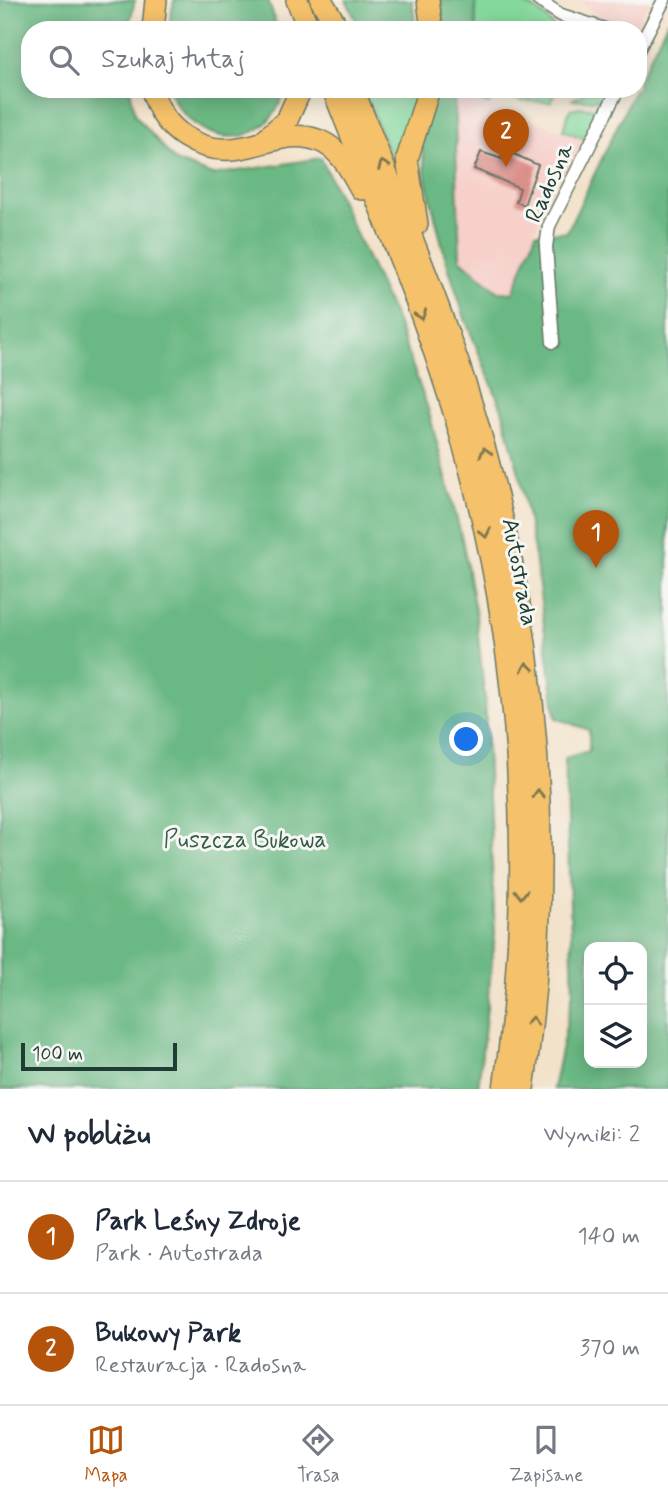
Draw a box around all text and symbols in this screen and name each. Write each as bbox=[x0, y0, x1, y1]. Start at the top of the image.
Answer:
search box bbox=[21, 21, 647, 98]
icon: search bbox=[45, 41, 83, 79]
text: Szukaj tutaj bbox=[101, 43, 245, 77]
pin: 2 bbox=[483, 109, 529, 167]
street label: Radosna bbox=[519, 138, 582, 228]
one-way arrow bbox=[377, 160, 391, 172]
one-way arrow bbox=[413, 309, 427, 321]
one-way arrow bbox=[479, 447, 493, 459]
pin: 1 bbox=[573, 510, 619, 568]
street label: Autostrada bbox=[493, 516, 545, 628]
one-way arrow bbox=[477, 527, 492, 539]
one-way arrow bbox=[520, 662, 535, 673]
your location bbox=[449, 722, 483, 756]
one-way arrow bbox=[531, 788, 546, 799]
park label: Puszcza Bukowa bbox=[163, 825, 327, 856]
one-way arrow bbox=[513, 889, 529, 900]
map controls bbox=[584, 942, 647, 1068]
button: locate bbox=[584, 942, 647, 1005]
button: layers bbox=[584, 1005, 647, 1068]
one-way arrow bbox=[524, 1016, 539, 1027]
scale bar bbox=[21, 1040, 177, 1072]
text: 100 m bbox=[32, 1042, 83, 1067]
text: W pobliżu bbox=[28, 1115, 151, 1154]
text: Wyniki: 2 bbox=[544, 1120, 640, 1150]
text: Park Leśny Zdroje bbox=[95, 1205, 300, 1239]
text: 1 bbox=[46, 1222, 56, 1252]
text: 140 m bbox=[577, 1222, 640, 1252]
text: Park · Autostrada bbox=[95, 1239, 263, 1269]
text: Bukowy Park bbox=[95, 1317, 241, 1351]
text: 2 bbox=[45, 1334, 57, 1364]
text: 370 m bbox=[580, 1334, 640, 1364]
text: Restauracja · Radosna bbox=[95, 1351, 306, 1381]
tab: Mapa bbox=[85, 1421, 128, 1488]
tab: Trasa bbox=[297, 1421, 340, 1488]
tab: Zapisane bbox=[509, 1421, 583, 1488]

